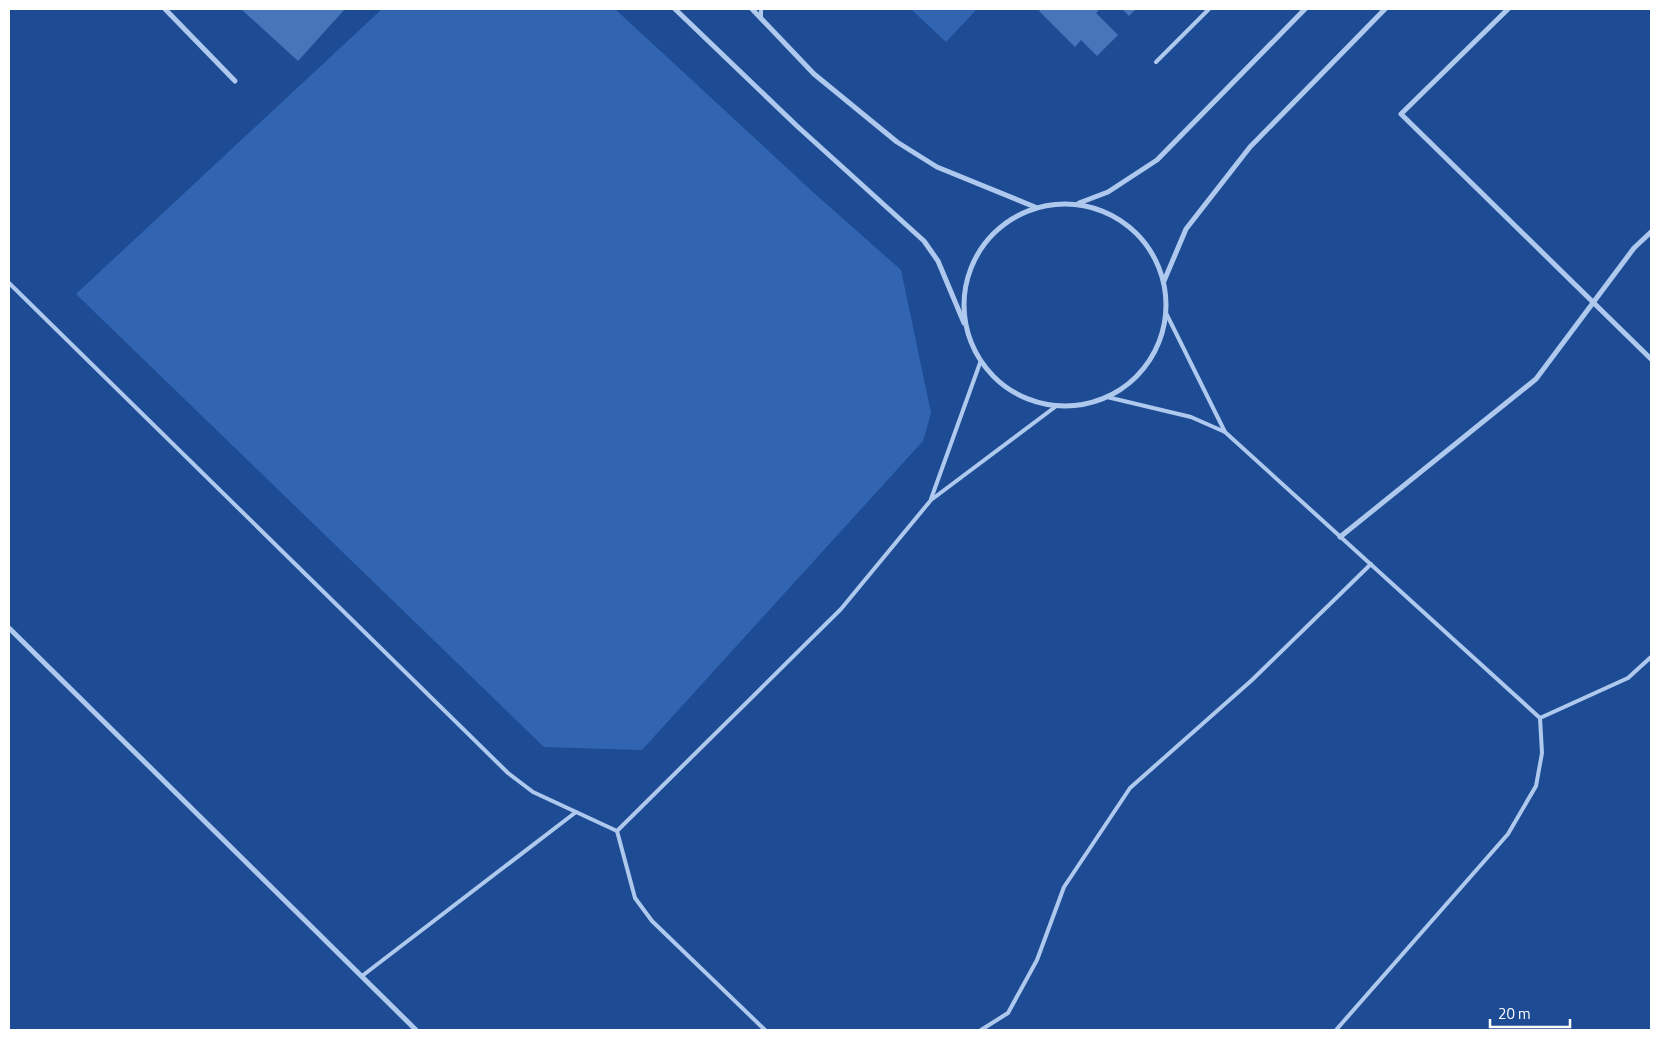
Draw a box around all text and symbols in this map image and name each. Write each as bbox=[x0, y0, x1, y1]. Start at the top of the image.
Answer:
scale bar bbox=[1490, 996, 1570, 1028]
text: 20 m bbox=[1498, 1002, 1531, 1025]

